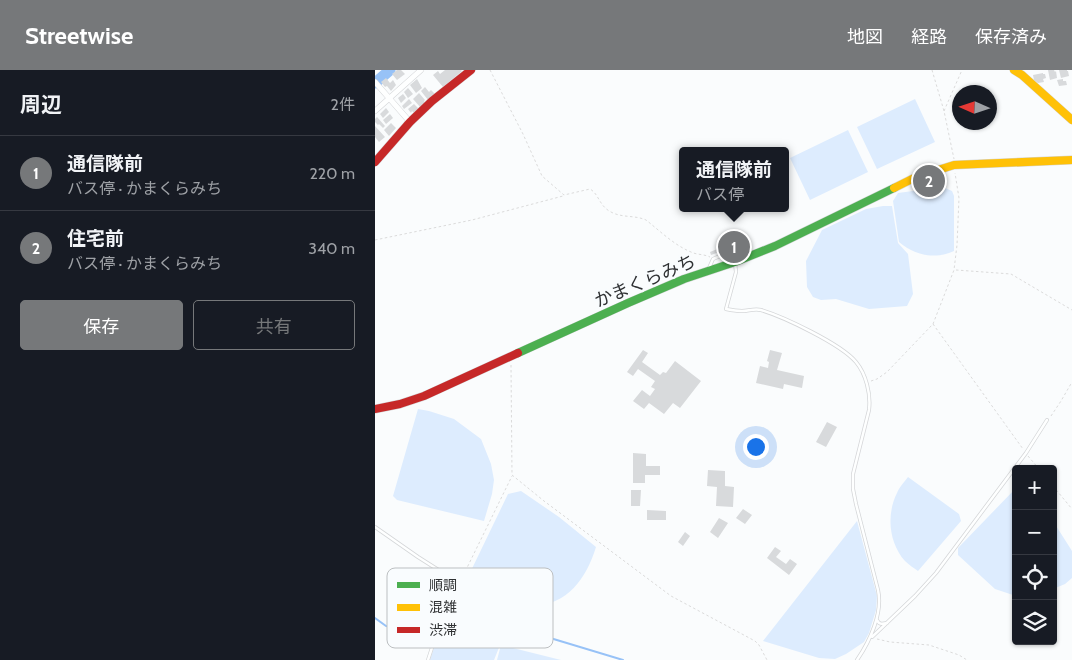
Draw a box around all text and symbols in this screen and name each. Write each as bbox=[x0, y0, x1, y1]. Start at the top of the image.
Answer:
text: Streetwise bbox=[25, 21, 133, 50]
text: 地図 bbox=[847, 26, 883, 48]
text: 経路 bbox=[911, 26, 947, 48]
text: 保存済み bbox=[975, 26, 1047, 48]
north arrow bbox=[952, 85, 997, 130]
text: 周辺 bbox=[20, 92, 62, 117]
text: 2件 bbox=[331, 95, 355, 114]
popup bbox=[679, 147, 789, 212]
text: 通信隊前 bbox=[67, 152, 143, 175]
text: 通信隊前 bbox=[696, 158, 772, 181]
pin: 2 bbox=[913, 162, 945, 200]
text: 1 bbox=[33, 164, 39, 183]
text: 220 m bbox=[309, 164, 355, 183]
text: バス停 · かまくらみち bbox=[67, 179, 222, 198]
text: バス停 bbox=[696, 185, 744, 204]
text: 住宅前 bbox=[67, 227, 124, 250]
pin: 1 bbox=[718, 228, 750, 266]
text: 2 bbox=[32, 239, 40, 258]
text: 340 m bbox=[308, 239, 355, 258]
street label: かまくらみち bbox=[591, 250, 699, 312]
text: バス停 · かまくらみち bbox=[67, 254, 222, 273]
button: 保存 bbox=[20, 300, 183, 350]
button: 共有 bbox=[193, 300, 355, 350]
your location bbox=[743, 434, 769, 460]
map controls bbox=[1012, 465, 1057, 645]
button: + bbox=[1012, 465, 1057, 510]
button: − bbox=[1012, 510, 1057, 555]
button: locate bbox=[1012, 555, 1057, 600]
legend bbox=[387, 568, 553, 648]
text: 順調 bbox=[429, 576, 457, 594]
text: 混雑 bbox=[429, 598, 457, 616]
button: layers bbox=[1012, 600, 1057, 645]
text: 渋滞 bbox=[429, 621, 457, 639]

